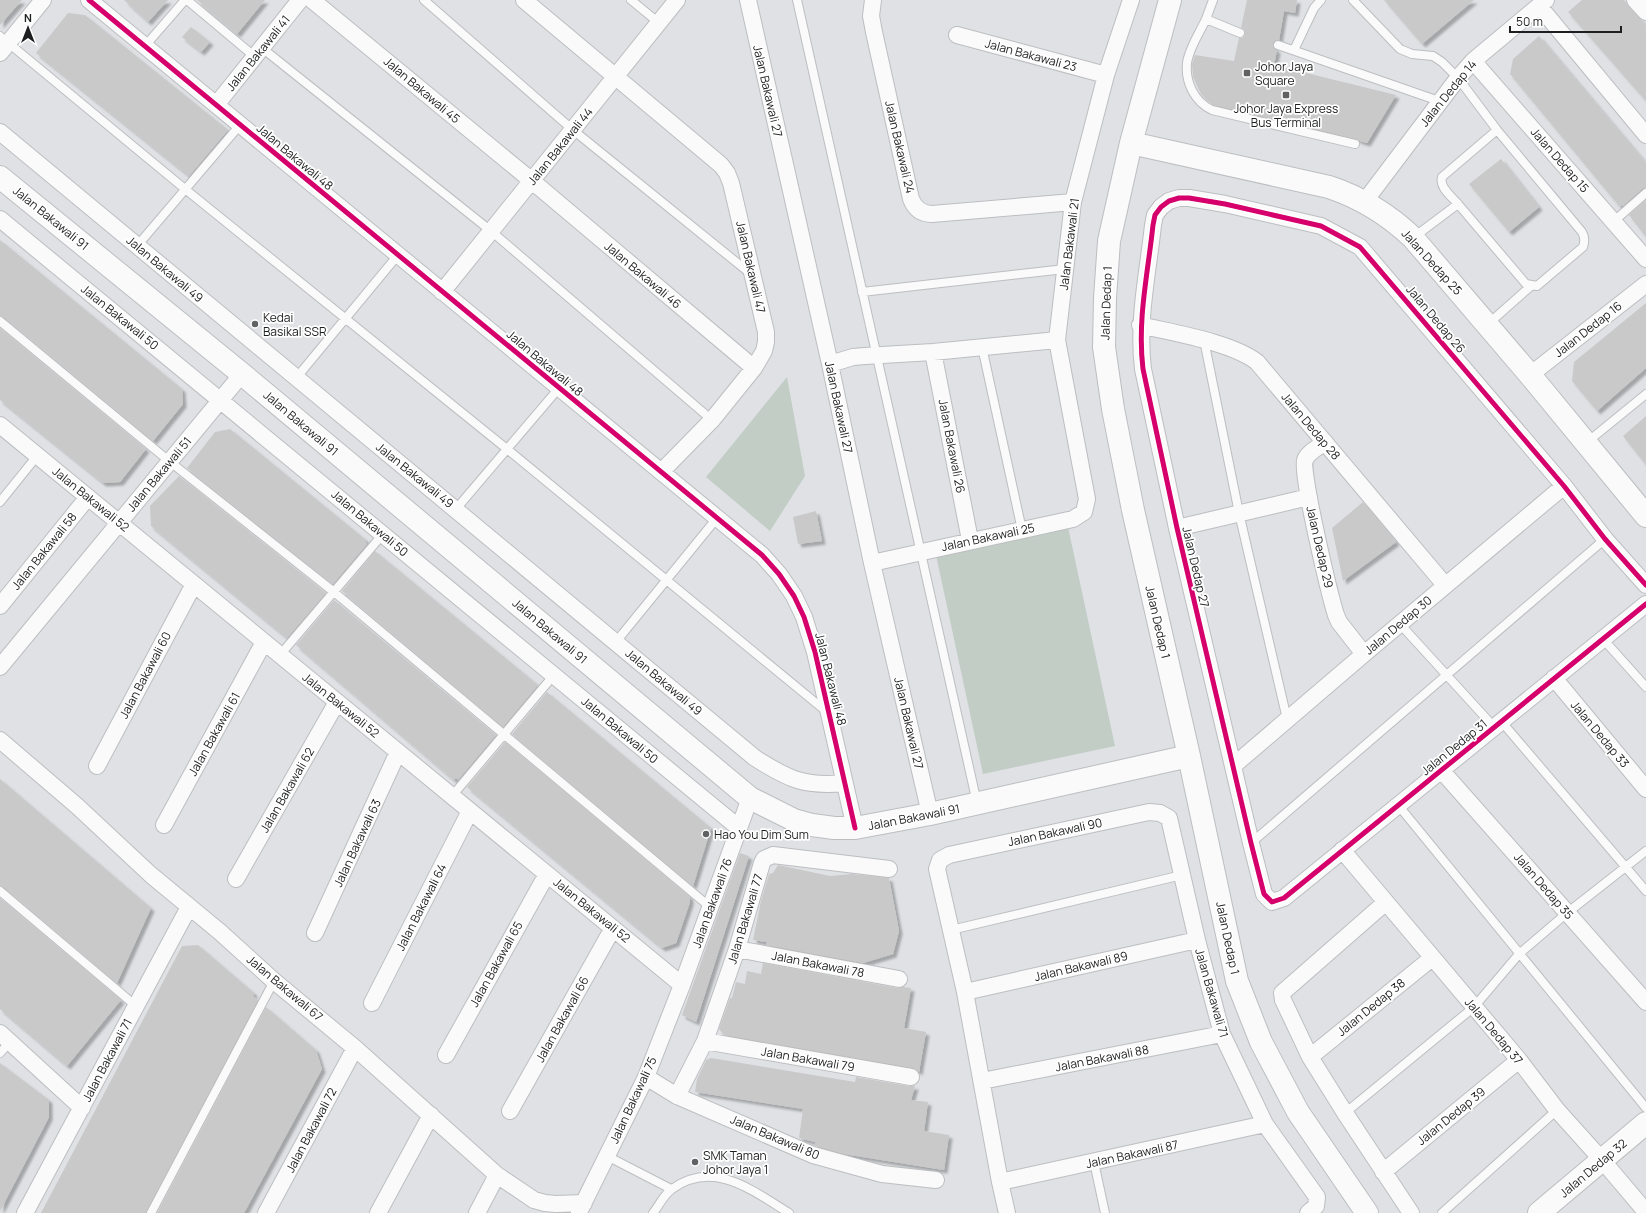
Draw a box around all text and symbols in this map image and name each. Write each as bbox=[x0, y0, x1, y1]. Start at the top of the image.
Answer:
north arrow bbox=[8, 8, 48, 48]
scale bar bbox=[1510, 8, 1621, 34]
text: N bbox=[24, 10, 32, 25]
street label: Jalan Bakawali 41 bbox=[222, 12, 294, 94]
text: 50 m bbox=[1516, 13, 1543, 30]
street label: Jalan Bakawali 23 bbox=[983, 35, 1079, 75]
street label: Jalan Bakawali 27 bbox=[749, 43, 787, 139]
street label: Jalan Bakawali 45 bbox=[380, 53, 464, 127]
street label: Jalan Dedap 14 bbox=[1416, 56, 1480, 130]
place label: Johor Jaya Square bbox=[1255, 58, 1313, 89]
marker: Johor Jaya Square bbox=[1242, 68, 1252, 78]
marker: Johor Jaya Express Bus Terminal bbox=[1281, 90, 1291, 100]
street label: Jalan Bakawali 24 bbox=[881, 99, 919, 195]
place label: Johor Jaya Express Bus Terminal bbox=[1234, 100, 1338, 131]
street label: Jalan Bakawali 44 bbox=[523, 104, 597, 188]
street label: Jalan Bakawali 48 bbox=[253, 120, 337, 194]
street label: Jalan Dedap 15 bbox=[1527, 124, 1593, 196]
street label: Jalan Bakawali 91 bbox=[9, 182, 93, 254]
street label: Jalan Bakawali 21 bbox=[1055, 197, 1083, 291]
street label: Jalan Bakawali 47 bbox=[732, 219, 770, 315]
street label: Jalan Dedap 25 bbox=[1398, 225, 1466, 299]
street label: Jalan Bakawali 49 bbox=[123, 232, 207, 306]
street label: Jalan Bakawali 46 bbox=[601, 238, 685, 312]
street label: Jalan Dedap 1 bbox=[1096, 266, 1116, 340]
street label: Jalan Bakawali 50 bbox=[78, 280, 162, 354]
street label: Jalan Dedap 26 bbox=[1403, 281, 1469, 357]
street label: Jalan Dedap 16 bbox=[1551, 297, 1625, 361]
place label: Kedai Basikal SSR bbox=[263, 309, 327, 340]
marker: Kedai Basikal SSR bbox=[250, 319, 260, 329]
street label: Jalan Bakawali 48 bbox=[503, 326, 587, 400]
street label: Jalan Bakawali 27 bbox=[821, 359, 857, 455]
street label: Jalan Bakawali 91 bbox=[260, 387, 342, 459]
street label: Jalan Dedap 28 bbox=[1278, 389, 1344, 463]
street label: Jalan Bakawali 26 bbox=[935, 398, 969, 494]
street label: Jalan Bakawali 51 bbox=[123, 433, 195, 515]
street label: Jalan Bakawali 49 bbox=[373, 438, 457, 512]
street label: Jalan Bakawali 52 bbox=[49, 463, 133, 535]
street label: Jalan Bakawali 50 bbox=[328, 486, 412, 560]
street label: Jalan Dedap 29 bbox=[1302, 504, 1338, 590]
street label: Jalan Bakawali 58 bbox=[7, 509, 81, 593]
street label: Jalan Bakawali 25 bbox=[940, 519, 1036, 555]
street label: Jalan Dedap 27 bbox=[1178, 525, 1214, 609]
street label: Jalan Dedap 1 bbox=[1141, 584, 1175, 660]
street label: Jalan Dedap 30 bbox=[1361, 592, 1435, 658]
street label: Jalan Bakawali 91 bbox=[509, 595, 591, 667]
street label: Jalan Bakawali 60 bbox=[115, 629, 175, 721]
street label: Jalan Bakawali 48 bbox=[811, 631, 851, 727]
street label: Jalan Bakawali 49 bbox=[622, 645, 706, 719]
street label: Jalan Bakawali 52 bbox=[299, 669, 383, 741]
street label: Jalan Bakawali 27 bbox=[890, 675, 928, 771]
street label: Jalan Bakawali 61 bbox=[184, 689, 244, 779]
street label: Jalan Bakawali 50 bbox=[578, 693, 662, 767]
street label: Jalan Dedap 33 bbox=[1567, 697, 1633, 771]
street label: Jalan Dedap 31 bbox=[1417, 715, 1491, 779]
street label: Jalan Bakawali 62 bbox=[256, 744, 318, 836]
street label: Jalan Bakawali 63 bbox=[329, 796, 385, 890]
street label: Jalan Bakawali 91 bbox=[867, 800, 961, 834]
street label: Jalan Bakawali 90 bbox=[1006, 814, 1104, 850]
place label: Hao You Dim Sum bbox=[714, 826, 809, 843]
marker: Hao You Dim Sum bbox=[701, 829, 711, 839]
street label: Jalan Dedap 35 bbox=[1510, 849, 1578, 923]
street label: Jalan Bakawali 76 bbox=[688, 856, 736, 950]
street label: Jalan Bakawali 64 bbox=[392, 861, 450, 953]
street label: Jalan Bakawali 77 bbox=[723, 872, 767, 966]
street label: Jalan Bakawali 52 bbox=[550, 874, 634, 946]
street label: Jalan Dedap 1 bbox=[1212, 900, 1244, 976]
street label: Jalan Bakawali 65 bbox=[465, 918, 527, 1010]
street label: Jalan Bakawali 78 bbox=[770, 947, 866, 981]
street label: Jalan Bakawali 89 bbox=[1033, 947, 1129, 985]
street label: Jalan Bakawali 71 bbox=[1191, 947, 1233, 1039]
street label: Jalan Bakawali 67 bbox=[243, 951, 327, 1025]
street label: Jalan Bakawali 66 bbox=[531, 973, 593, 1065]
street label: Jalan Dedap 38 bbox=[1333, 974, 1409, 1040]
street label: Jalan Dedap 37 bbox=[1461, 994, 1527, 1068]
street label: Jalan Bakawali 71 bbox=[78, 1015, 136, 1105]
street label: Jalan Bakawali 88 bbox=[1054, 1041, 1150, 1075]
street label: Jalan Bakawali 79 bbox=[760, 1042, 856, 1076]
street label: Jalan Bakawali 75 bbox=[605, 1054, 661, 1146]
street label: Jalan Dedap 39 bbox=[1413, 1083, 1489, 1149]
street label: Jalan Bakawali 72 bbox=[281, 1084, 341, 1175]
street label: Jalan Bakawali 80 bbox=[728, 1111, 822, 1163]
street label: Jalan Dedap 32 bbox=[1556, 1135, 1630, 1201]
street label: Jalan Bakawali 87 bbox=[1084, 1136, 1180, 1172]
place label: SMK Taman Johor Jaya 1 bbox=[703, 1147, 768, 1178]
marker: SMK Taman Johor Jaya 1 bbox=[690, 1157, 700, 1167]

